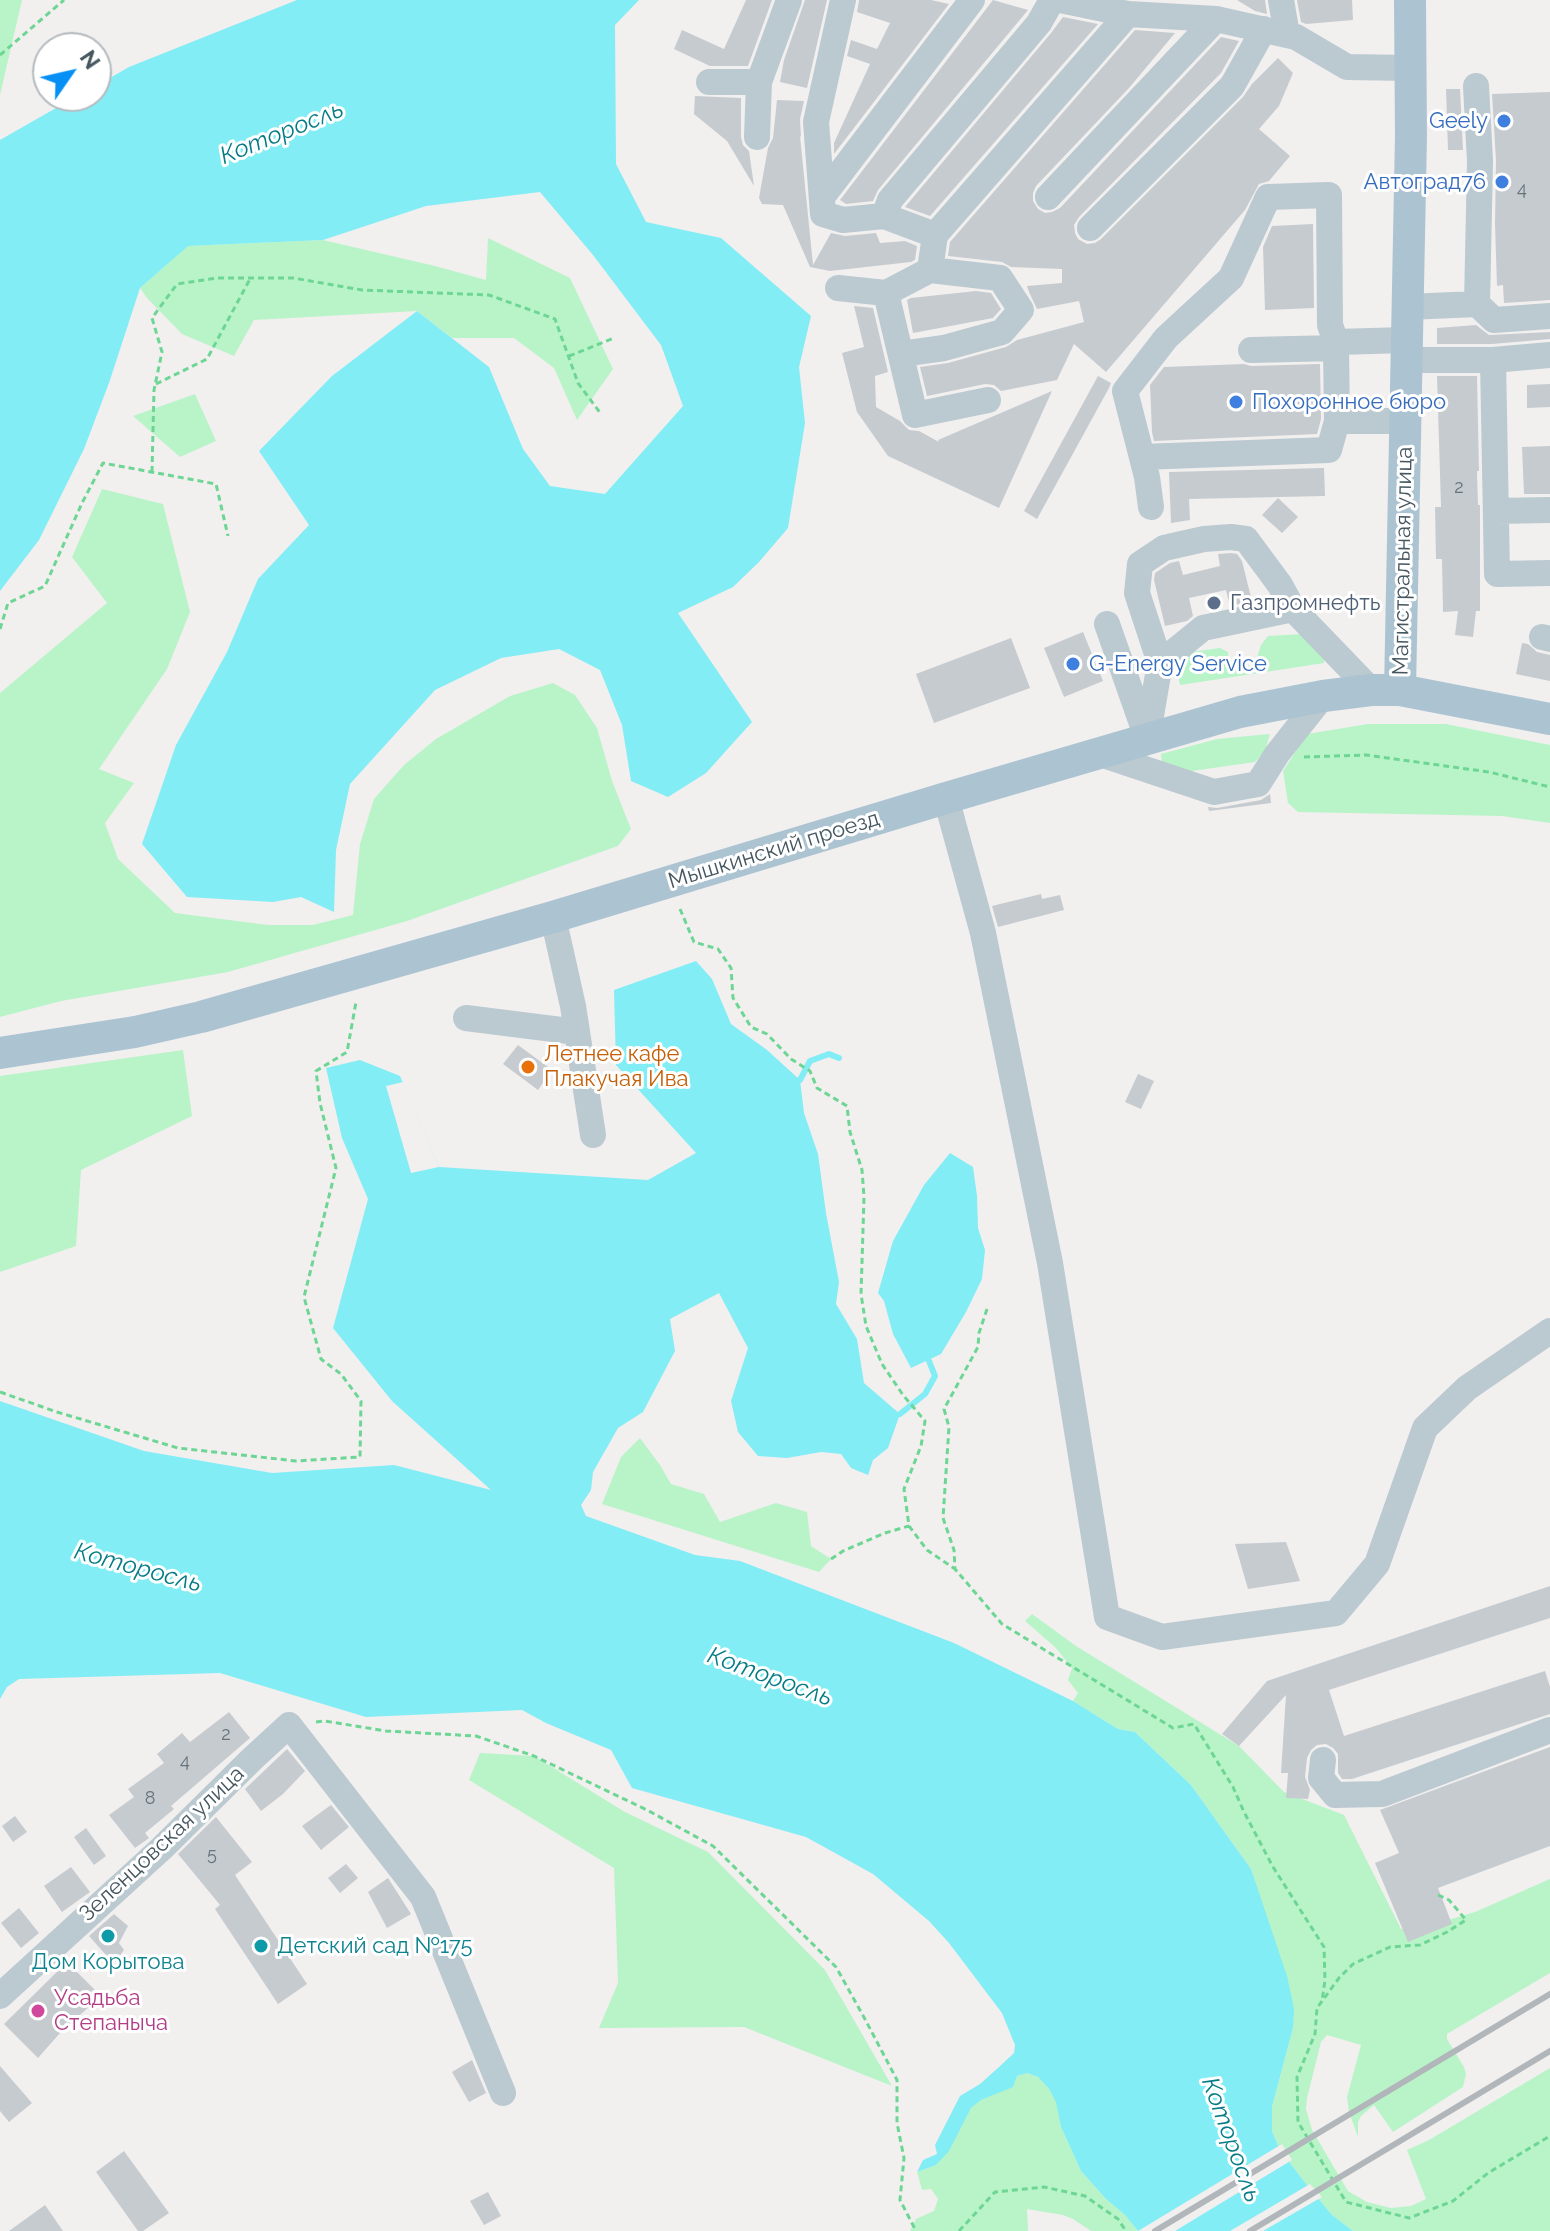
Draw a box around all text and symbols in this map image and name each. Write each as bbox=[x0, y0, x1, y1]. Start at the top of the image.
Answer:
north arrow bbox=[32, 32, 112, 112]
text: N bbox=[75, 45, 106, 74]
water label: Которосль bbox=[216, 95, 348, 171]
place label: Geely bbox=[1429, 108, 1488, 134]
marker: Geely bbox=[1495, 112, 1513, 130]
place label: Автоград76 bbox=[1364, 169, 1486, 195]
marker: Автоград76 bbox=[1493, 173, 1511, 191]
house number: 4 bbox=[1517, 179, 1527, 201]
place label: Похоронное бюро bbox=[1252, 389, 1446, 415]
marker: Похоронное бюро bbox=[1227, 393, 1245, 411]
street label: Магистральная улица bbox=[1388, 446, 1418, 676]
house number: 2 bbox=[1454, 477, 1464, 499]
place label: Газпромнефть bbox=[1230, 590, 1380, 616]
marker: Газпромнефть bbox=[1205, 594, 1223, 612]
place label: G-Energy Service bbox=[1089, 651, 1267, 677]
marker: G-Energy Service bbox=[1064, 655, 1082, 673]
street label: Мышкинский проезд bbox=[665, 805, 883, 895]
place label: Летнее кафе Плакучая Ива bbox=[544, 1041, 688, 1092]
marker: Летнее кафе Плакучая Ива bbox=[519, 1058, 537, 1076]
water label: Которосль bbox=[71, 1537, 205, 1599]
water label: Которосль bbox=[704, 1641, 836, 1713]
house number: 2 bbox=[221, 1724, 231, 1746]
house number: 4 bbox=[180, 1751, 190, 1773]
street label: Зеленцовская улица bbox=[74, 1761, 250, 1927]
house number: 8 bbox=[145, 1788, 155, 1810]
house number: 5 bbox=[207, 1844, 217, 1866]
marker: Дом Корытова bbox=[99, 1927, 117, 1945]
place label: Детский сад №175 bbox=[277, 1933, 472, 1959]
marker: Детский сад №175 bbox=[252, 1937, 270, 1955]
place label: Дом Корытова bbox=[32, 1949, 184, 1975]
place label: Усадьба Степаныча bbox=[54, 1985, 168, 2036]
marker: Усадьба Степаныча bbox=[29, 2002, 47, 2020]
water label: Которосль bbox=[1195, 2074, 1267, 2206]

